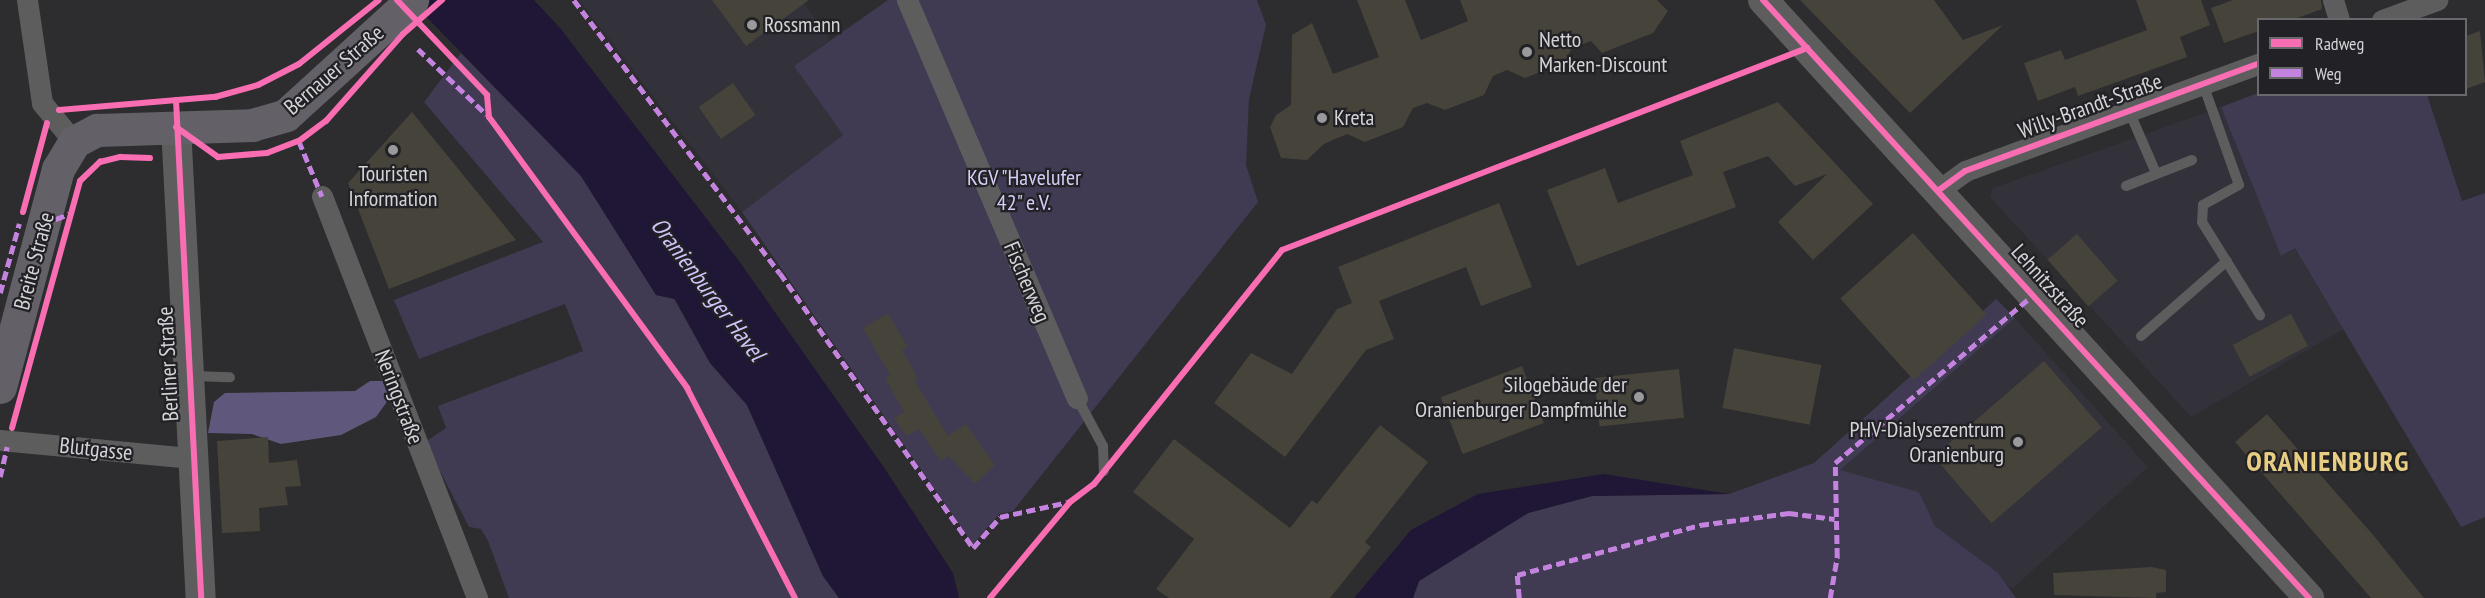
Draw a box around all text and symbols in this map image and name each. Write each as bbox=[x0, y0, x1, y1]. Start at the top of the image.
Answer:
place label: Rossmann bbox=[764, 12, 841, 38]
marker: Rossmann bbox=[745, 18, 759, 32]
legend bbox=[2257, 18, 2467, 96]
street label: Bernauer Straße bbox=[279, 20, 389, 120]
place label: Netto Marken-Discount bbox=[1539, 26, 1667, 78]
text: Radweg bbox=[2315, 32, 2364, 55]
marker: Netto Marken-Discount bbox=[1520, 45, 1534, 59]
text: Weg bbox=[2315, 62, 2342, 85]
street label: Willy-Brandt-Straße bbox=[2015, 68, 2165, 144]
place label: Kreta bbox=[1334, 105, 1374, 131]
marker: Kreta bbox=[1315, 111, 1329, 125]
marker: Touristen Information bbox=[386, 143, 400, 157]
place label: Touristen Information bbox=[349, 160, 437, 212]
park label: KGV "Havelufer 42" e.V. bbox=[966, 164, 1082, 216]
street label: Breite Straße bbox=[8, 209, 60, 313]
water label: Oranienburger Havel bbox=[645, 212, 771, 366]
street label: Fischerweg bbox=[998, 238, 1056, 326]
street label: Lehnitzstraße bbox=[2006, 239, 2094, 333]
street label: Berliner Straße bbox=[152, 306, 184, 422]
street label: Neringstraße bbox=[369, 346, 429, 448]
place label: Silogebäude der Oranienburger Dampfmühle bbox=[1415, 371, 1627, 422]
marker: Silogebäude der Oranienburger Dampfmühle bbox=[1632, 390, 1646, 404]
place label: PHV-Dialysezentrum Oranienburg bbox=[1849, 416, 2004, 468]
street label: Blutgasse bbox=[58, 432, 134, 466]
marker: PHV-Dialysezentrum Oranienburg bbox=[2009, 433, 2027, 451]
district label: ORANIENBURG bbox=[2246, 444, 2410, 478]

